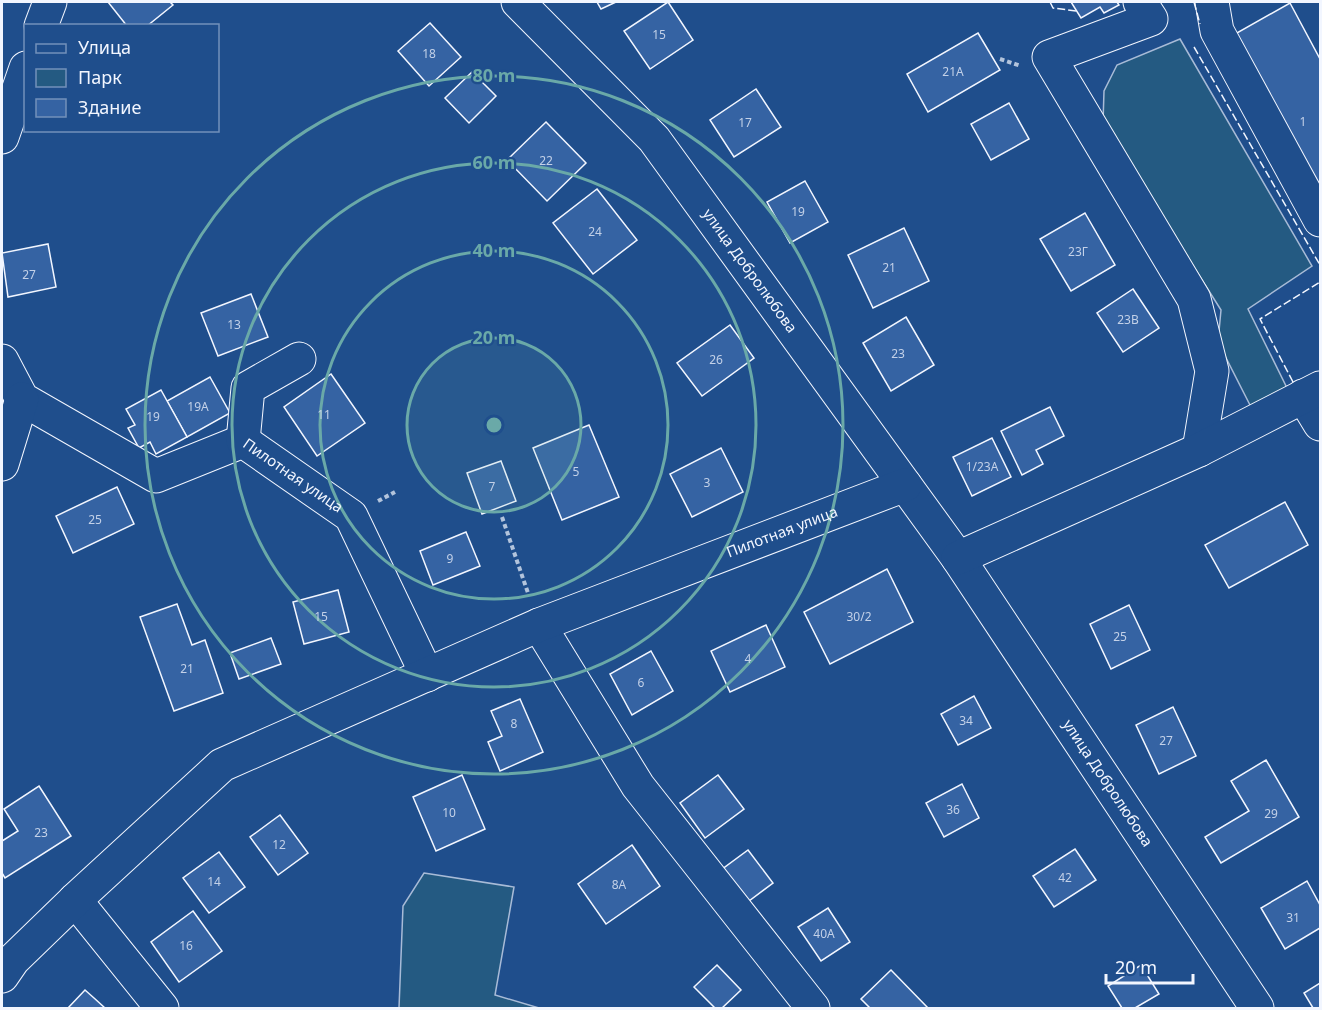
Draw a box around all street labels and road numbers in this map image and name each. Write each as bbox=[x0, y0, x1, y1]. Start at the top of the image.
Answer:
street label: улица Добролюбова bbox=[699, 204, 802, 336]
street label: Пилотная улица bbox=[239, 433, 347, 517]
street label: Пилотная улица bbox=[723, 501, 840, 561]
street label: улица Добролюбова bbox=[1059, 715, 1158, 850]

